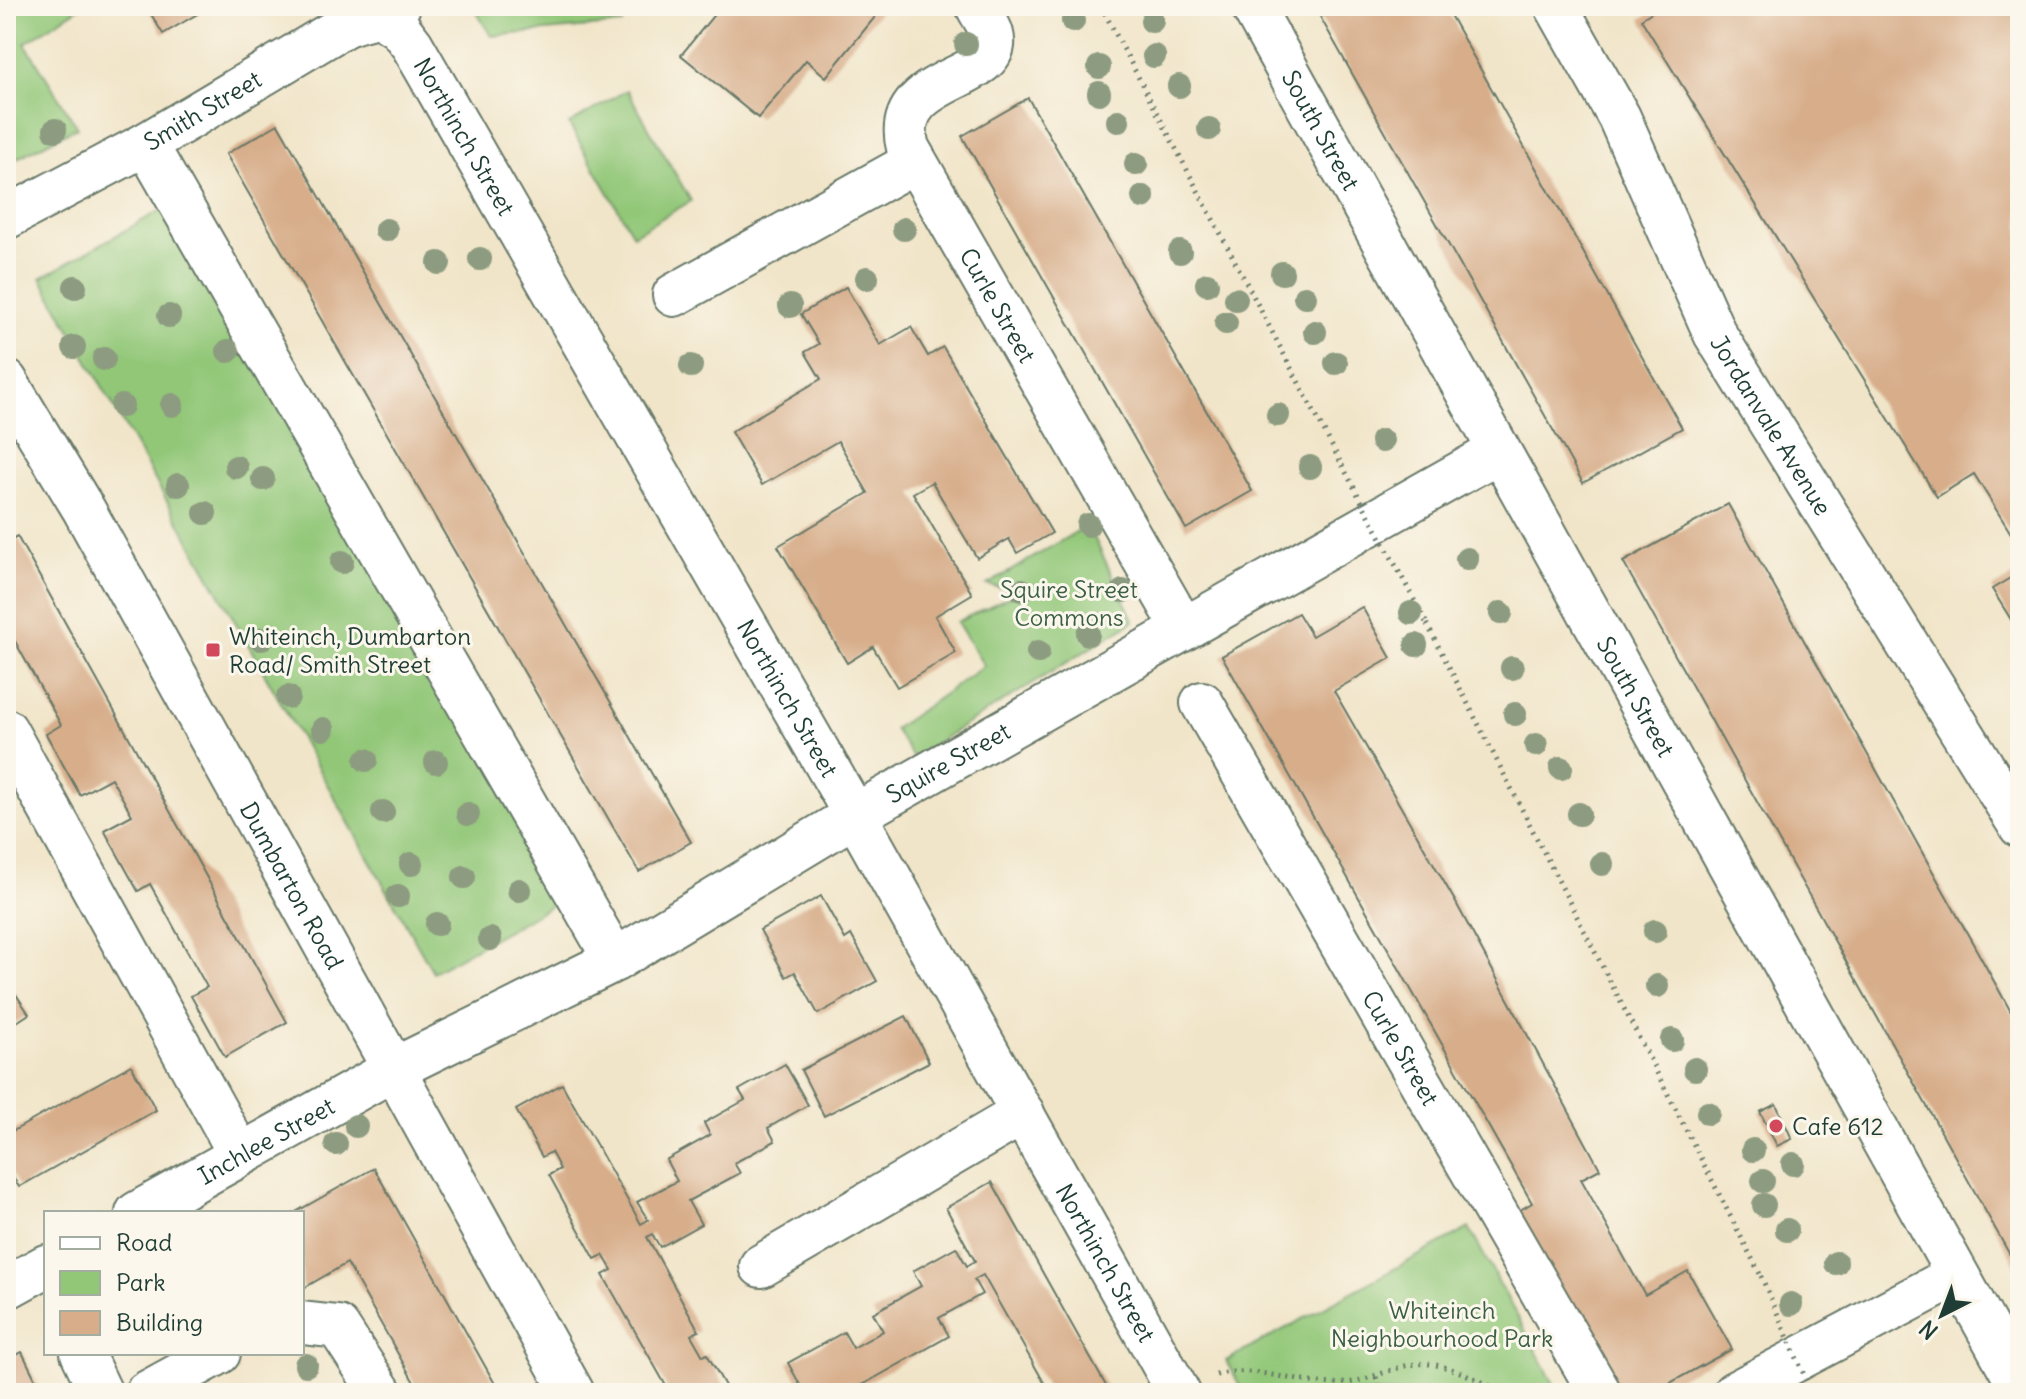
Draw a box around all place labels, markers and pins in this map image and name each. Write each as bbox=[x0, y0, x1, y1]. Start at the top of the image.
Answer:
place label: Whiteinch, Dumbarton Road/ Smith Street bbox=[229, 621, 471, 679]
marker: Whiteinch, Dumbarton Road/ Smith Street bbox=[204, 641, 222, 659]
place label: Cafe 612 bbox=[1792, 1111, 1884, 1141]
marker: Cafe 612 bbox=[1767, 1117, 1785, 1135]

